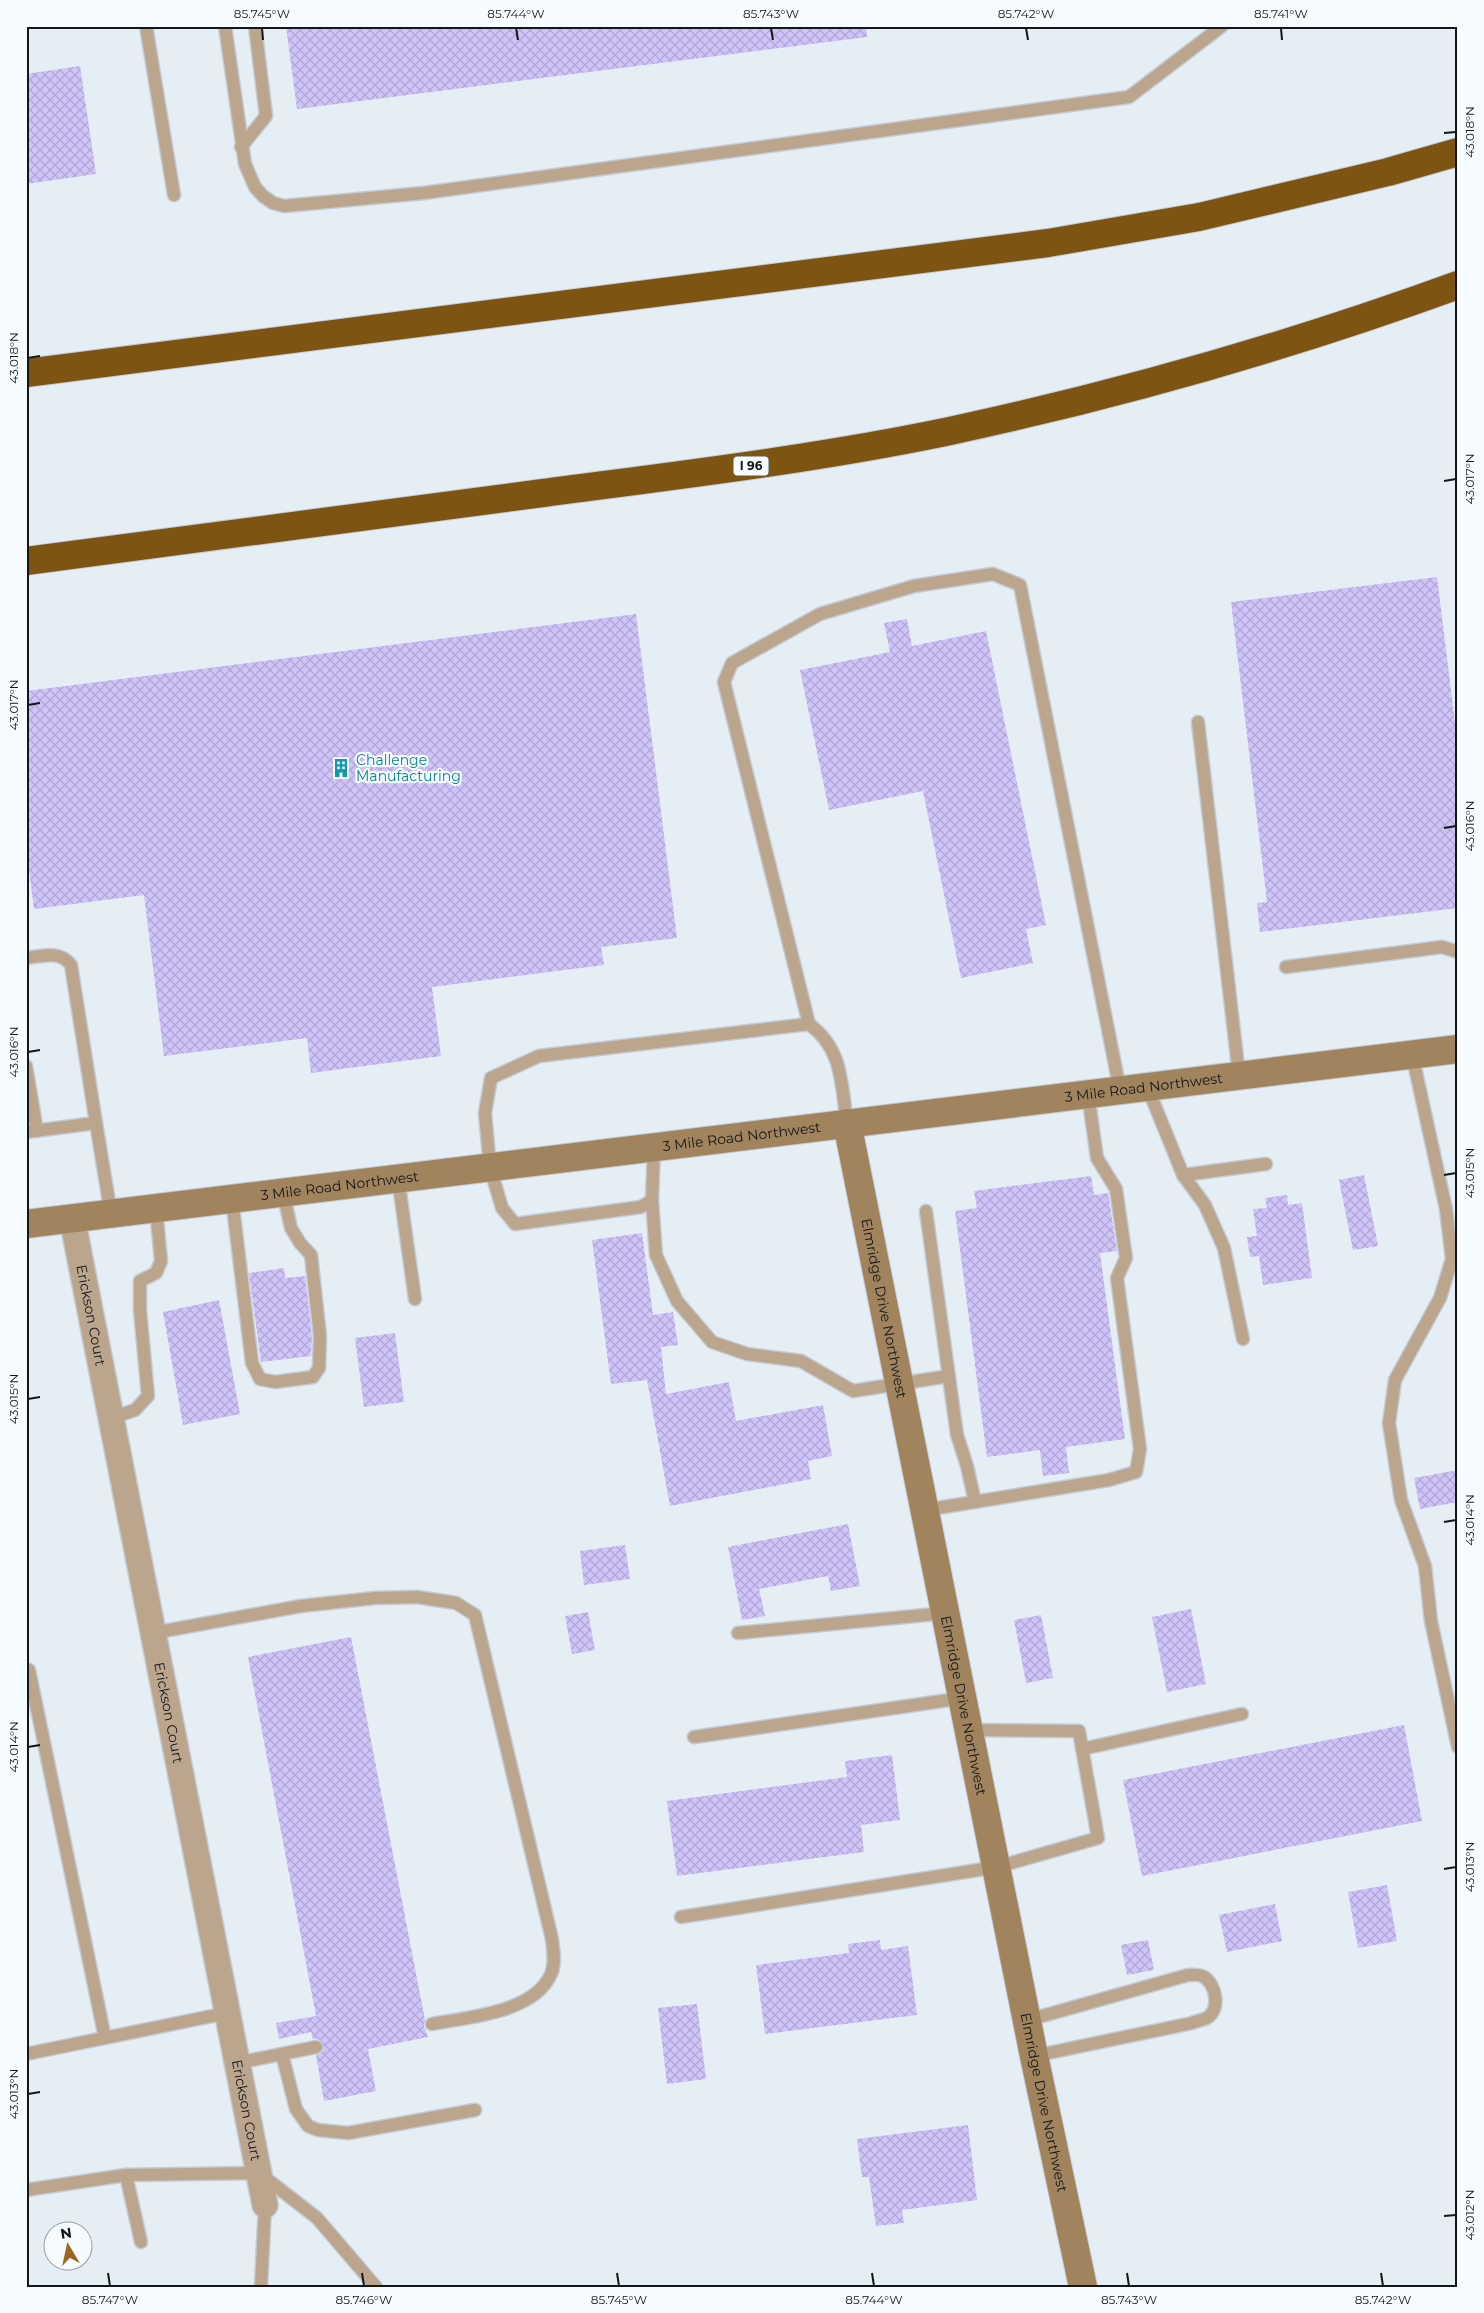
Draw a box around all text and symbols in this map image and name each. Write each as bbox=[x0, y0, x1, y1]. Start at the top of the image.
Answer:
text: 85.745°W bbox=[234, 6, 290, 21]
text: 85.744°W bbox=[487, 6, 545, 21]
text: 85.743°W bbox=[743, 6, 799, 21]
text: 85.742°W bbox=[998, 6, 1054, 21]
text: 85.741°W bbox=[1254, 6, 1308, 21]
text: 43.018°N bbox=[1462, 106, 1477, 158]
text: 43.018°N bbox=[6, 332, 21, 384]
text: 43.017°N bbox=[1462, 453, 1477, 505]
road number: I 96 bbox=[734, 456, 768, 476]
text: 43.017°N bbox=[6, 679, 21, 731]
place label: Challenge Manufacturing bbox=[356, 751, 461, 785]
building icon: Challenge Manufacturing bbox=[330, 757, 352, 779]
text: 43.016°N bbox=[1462, 800, 1477, 852]
text: 43.016°N bbox=[6, 1026, 21, 1078]
street label: 3 Mile Road Northwest bbox=[1064, 1069, 1224, 1106]
street label: 3 Mile Road Northwest bbox=[662, 1118, 822, 1155]
text: 43.015°N bbox=[1462, 1148, 1477, 1198]
street label: 3 Mile Road Northwest bbox=[260, 1167, 420, 1204]
street label: Elmridge Drive Northwest bbox=[857, 1217, 911, 1400]
street label: Erickson Court bbox=[72, 1263, 110, 1368]
text: 43.015°N bbox=[6, 1374, 21, 1424]
text: 43.014°N bbox=[1462, 1494, 1477, 1546]
street label: Elmridge Drive Northwest bbox=[937, 1614, 991, 1797]
street label: Erickson Court bbox=[150, 1661, 187, 1765]
text: 43.014°N bbox=[6, 1721, 21, 1773]
text: 43.013°N bbox=[1462, 1842, 1477, 1892]
street label: Elmridge Drive Northwest bbox=[1017, 2011, 1072, 2194]
street label: Erickson Court bbox=[228, 2058, 265, 2163]
text: 43.013°N bbox=[6, 2069, 21, 2119]
text: 43.012°N bbox=[1462, 2190, 1477, 2240]
north arrow bbox=[42, 2220, 92, 2270]
text: N bbox=[59, 2223, 73, 2243]
text: 85.747°W bbox=[82, 2292, 138, 2307]
text: 85.746°W bbox=[336, 2292, 392, 2307]
text: 85.745°W bbox=[591, 2292, 647, 2307]
text: 85.744°W bbox=[845, 2292, 903, 2307]
text: 85.743°W bbox=[1101, 2292, 1157, 2307]
text: 85.742°W bbox=[1355, 2292, 1411, 2307]

